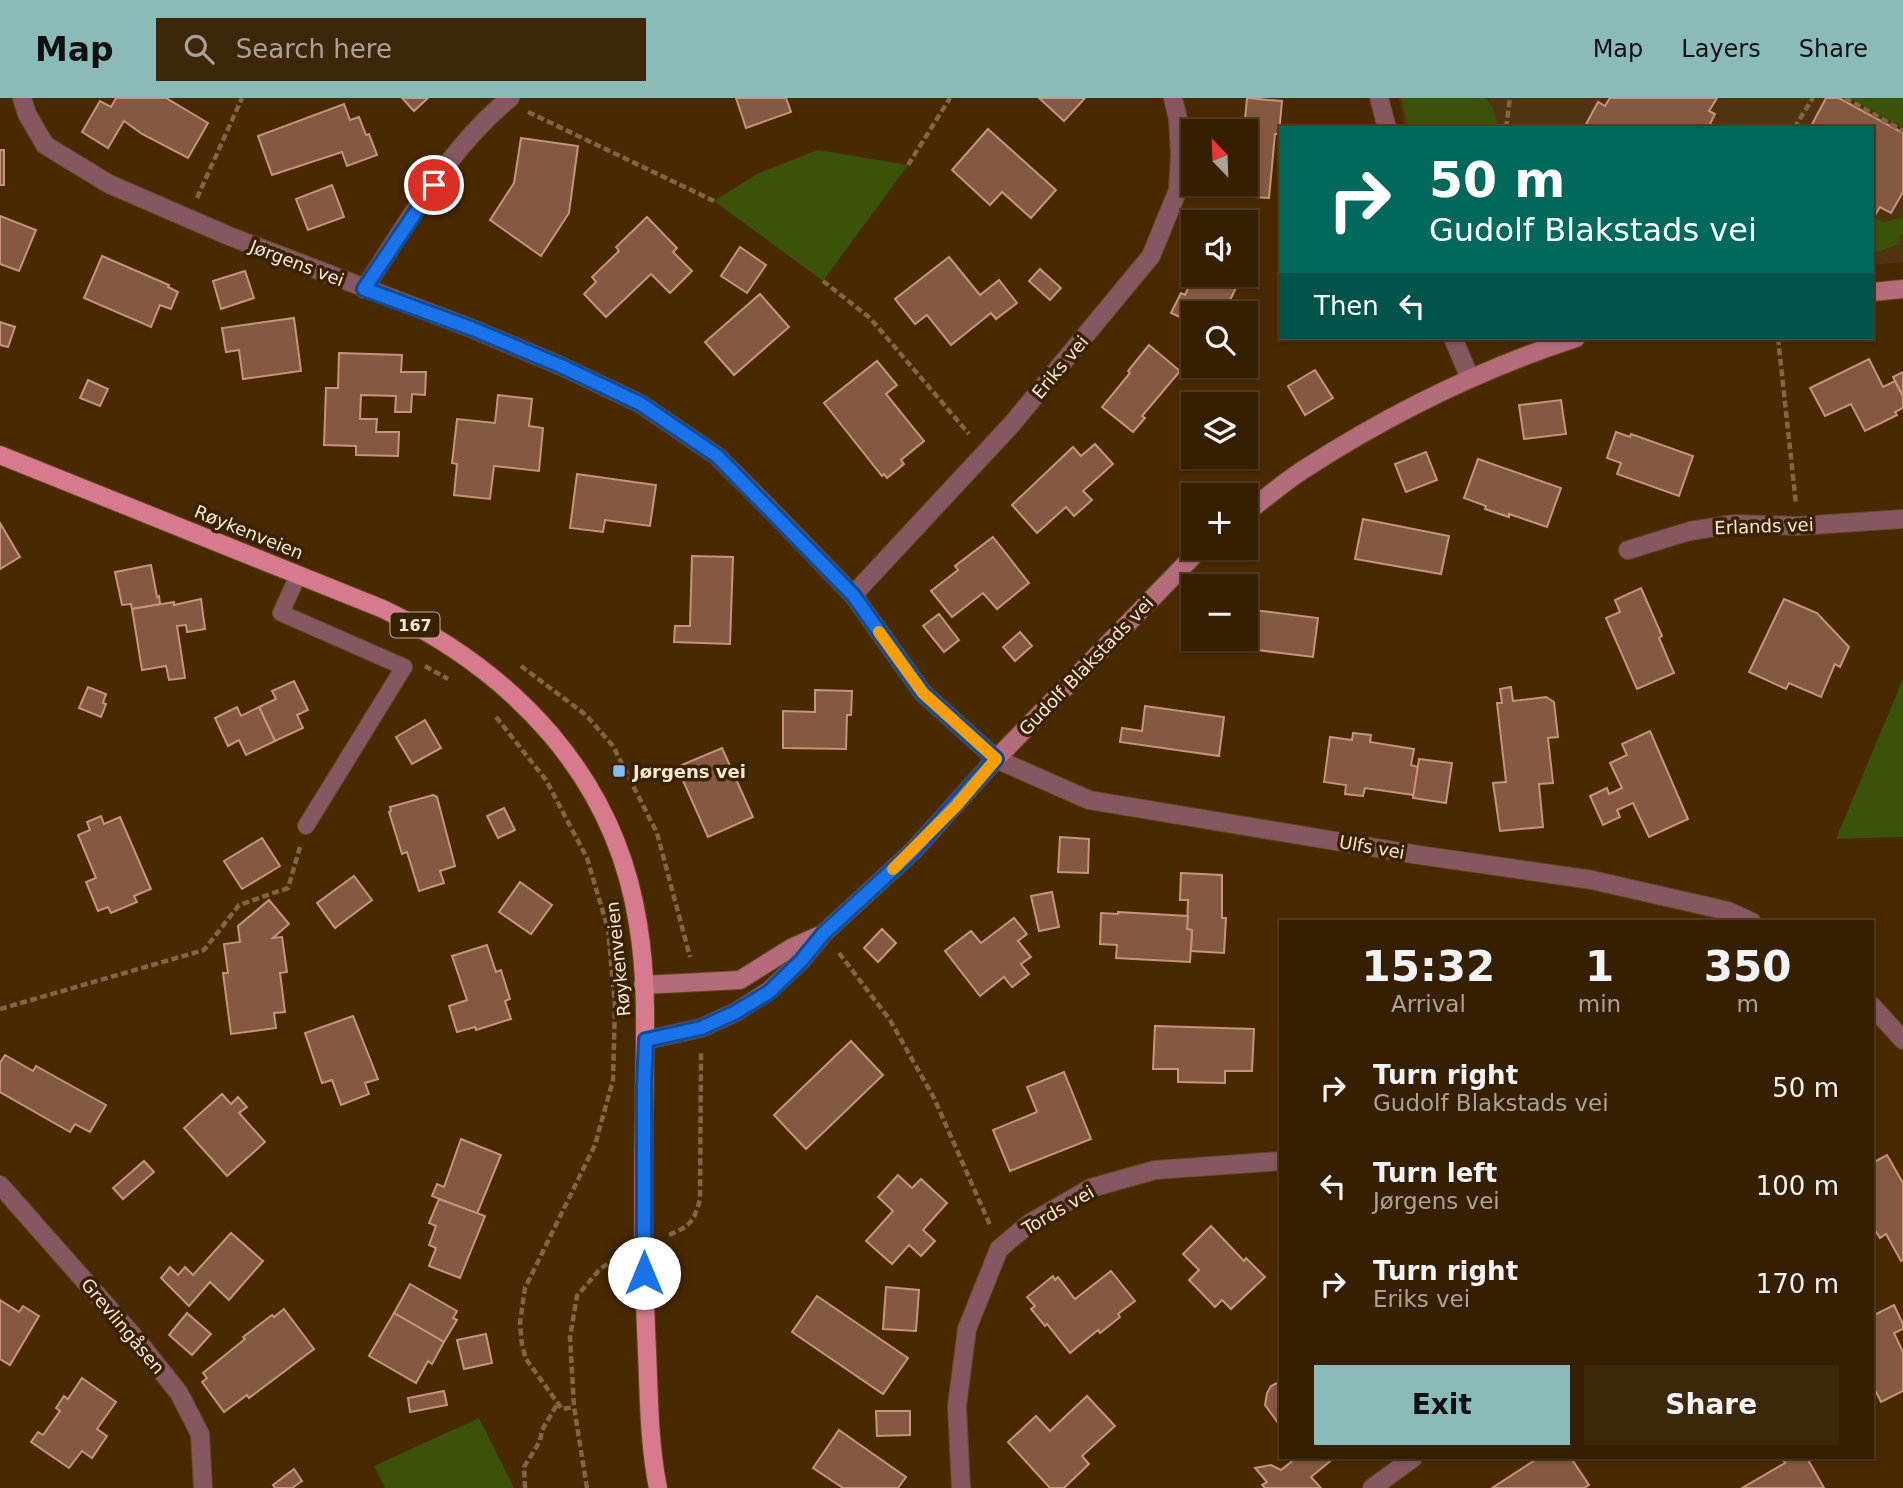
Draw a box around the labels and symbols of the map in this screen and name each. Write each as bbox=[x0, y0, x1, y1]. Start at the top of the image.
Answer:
north arrow bbox=[1181, 119, 1258, 196]
pin bbox=[404, 155, 464, 215]
street label: Jørgens vei bbox=[246, 235, 347, 291]
street label: Eriks vei bbox=[1028, 331, 1092, 403]
street label: Røykenveien bbox=[191, 501, 307, 563]
street label: Erlands vei bbox=[1714, 514, 1814, 538]
street label: Gudolf Blakstads vei bbox=[1014, 592, 1158, 740]
road number: 167 bbox=[390, 612, 440, 638]
place label: Jørgens vei bbox=[631, 761, 746, 782]
marker: Jørgens vei bbox=[611, 763, 627, 779]
street label: Ulfs vei bbox=[1338, 831, 1406, 863]
street label: Røykenveien bbox=[602, 900, 634, 1018]
street label: Tords vei bbox=[1018, 1181, 1098, 1239]
position arrow bbox=[607, 1236, 681, 1310]
street label: Grevlingåsen bbox=[77, 1274, 169, 1378]

